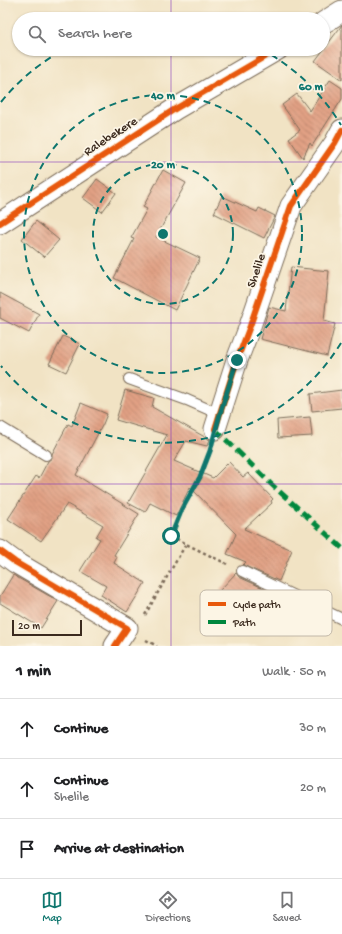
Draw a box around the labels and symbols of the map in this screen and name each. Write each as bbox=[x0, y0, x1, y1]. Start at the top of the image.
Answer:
text: 60 m bbox=[299, 81, 324, 95]
text: 40 m bbox=[150, 90, 175, 104]
street label: Ralebekere bbox=[81, 114, 141, 160]
text: 20 m bbox=[151, 159, 176, 173]
centre of rings bbox=[156, 227, 170, 241]
street label: Shelile bbox=[244, 252, 270, 290]
route end bbox=[228, 351, 246, 369]
route start bbox=[162, 527, 180, 545]
legend bbox=[200, 590, 332, 636]
text: Cycle path bbox=[233, 600, 281, 612]
scale bar bbox=[12, 618, 82, 637]
text: Path bbox=[232, 618, 256, 630]

